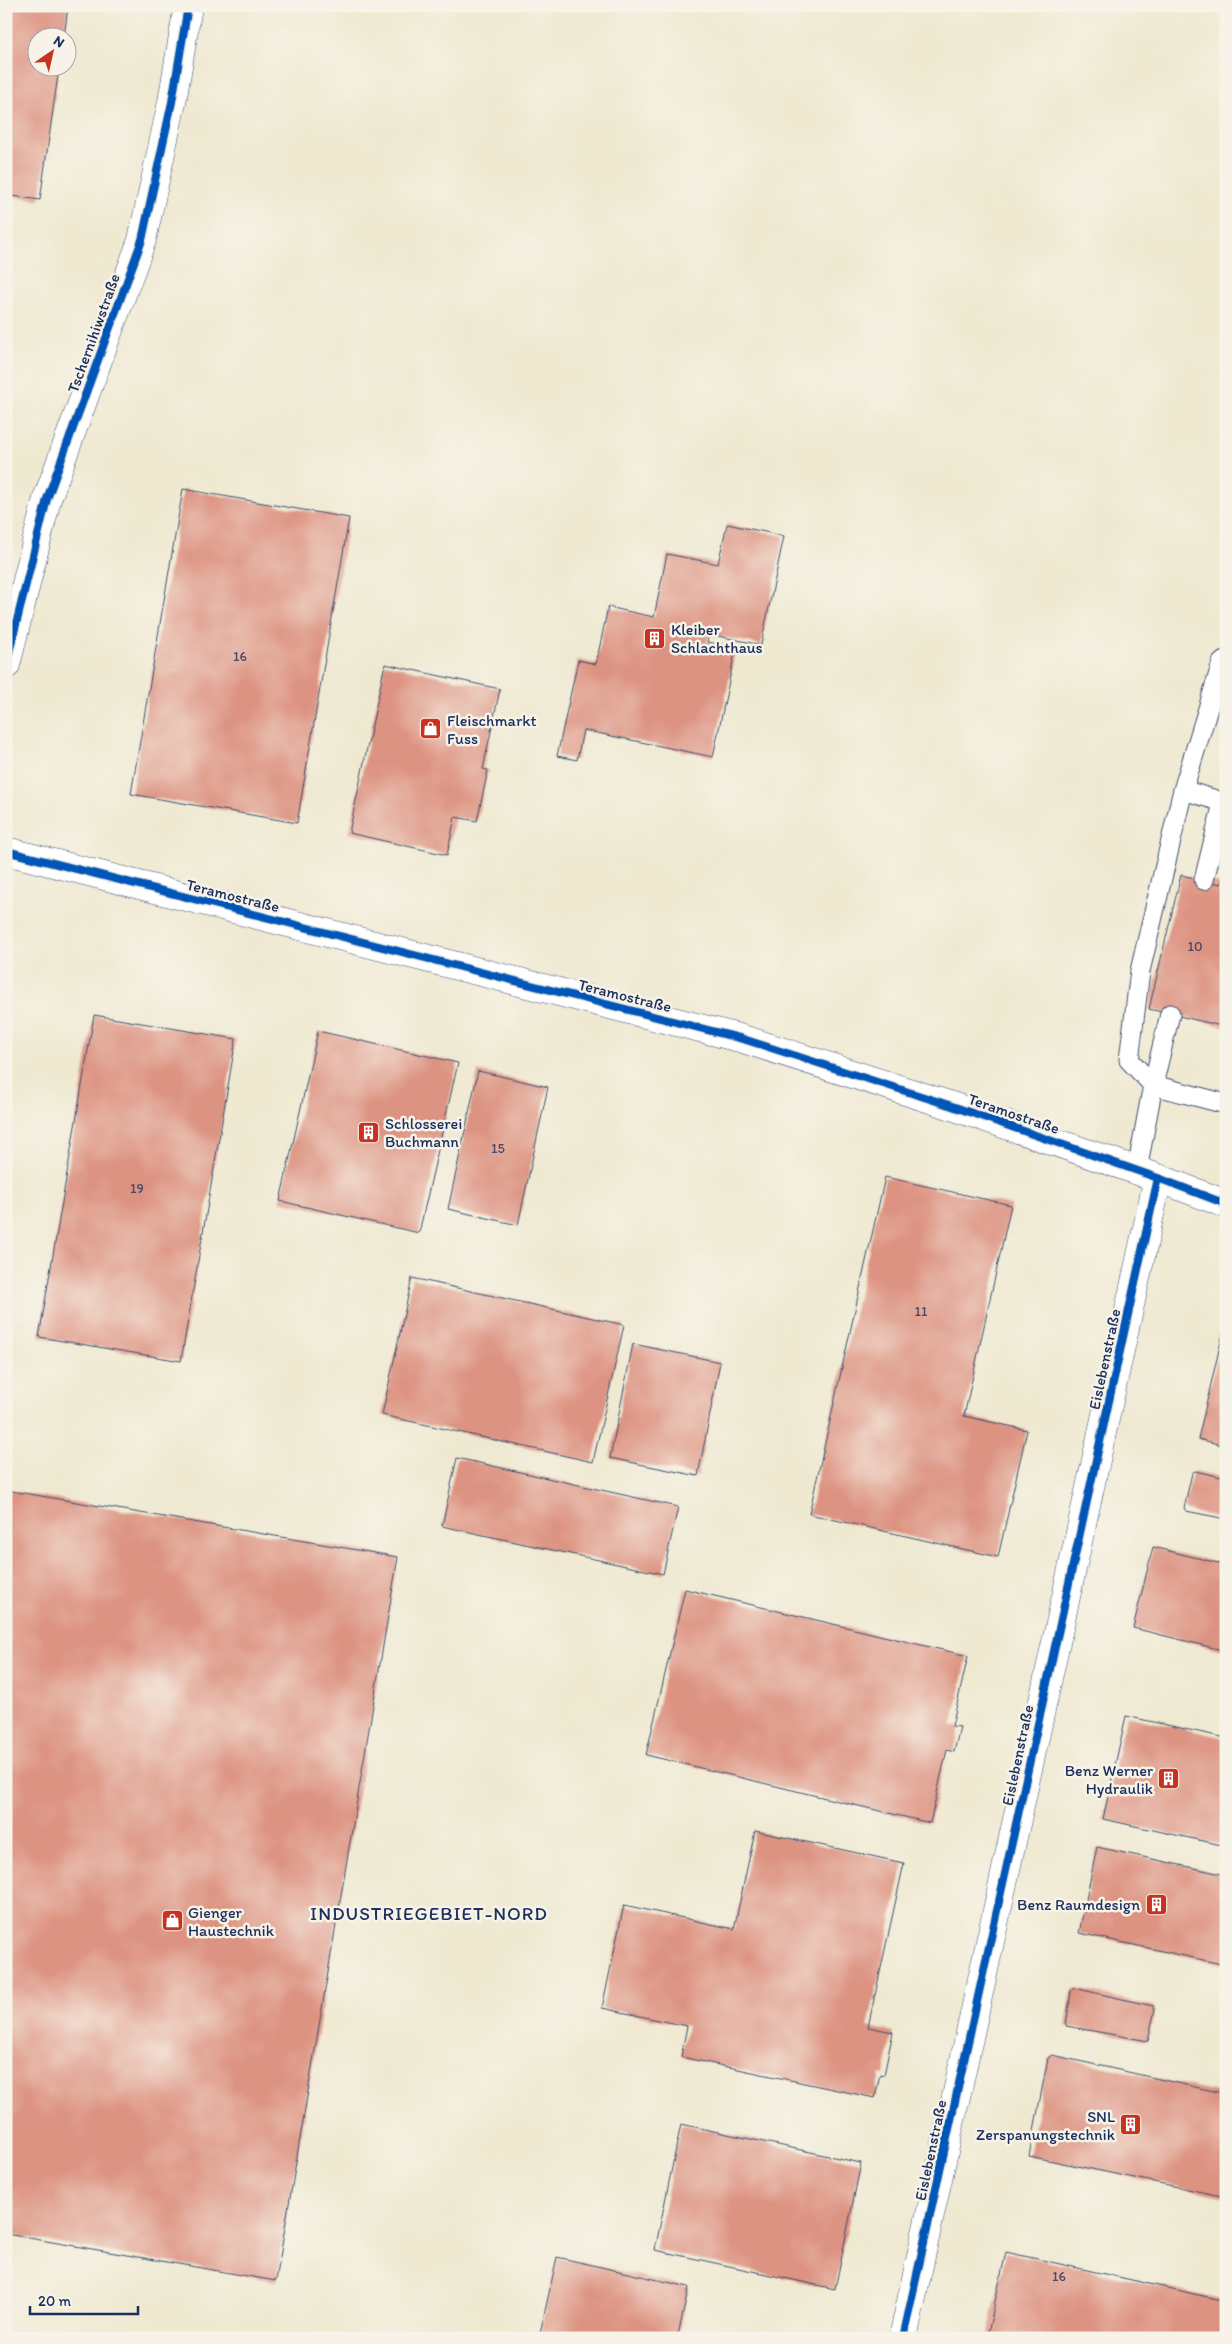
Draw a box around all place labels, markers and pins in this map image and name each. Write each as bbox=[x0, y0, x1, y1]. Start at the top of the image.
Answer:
place label: Kleiber Schlachthaus bbox=[671, 620, 763, 657]
building icon: Kleiber Schlachthaus bbox=[643, 626, 667, 650]
place label: Fleischmarkt Fuss bbox=[447, 711, 537, 748]
shop icon: Fleischmarkt Fuss bbox=[419, 717, 443, 741]
place label: Schlosserei Buchmann bbox=[385, 1114, 462, 1151]
building icon: Schlosserei Buchmann bbox=[357, 1120, 381, 1144]
place label: Benz Werner Hydraulik bbox=[1065, 1761, 1153, 1798]
building icon: Benz Werner Hydraulik bbox=[1157, 1767, 1181, 1791]
building icon: Benz Raumdesign bbox=[1144, 1892, 1168, 1916]
place label: Benz Raumdesign bbox=[1017, 1895, 1140, 1914]
place label: Gienger Haustechnik bbox=[188, 1903, 275, 1940]
shop icon: Gienger Haustechnik bbox=[160, 1909, 184, 1933]
place label: SNL Zerspanungstechnik bbox=[976, 2107, 1116, 2144]
building icon: SNL Zerspanungstechnik bbox=[1119, 2113, 1143, 2137]

